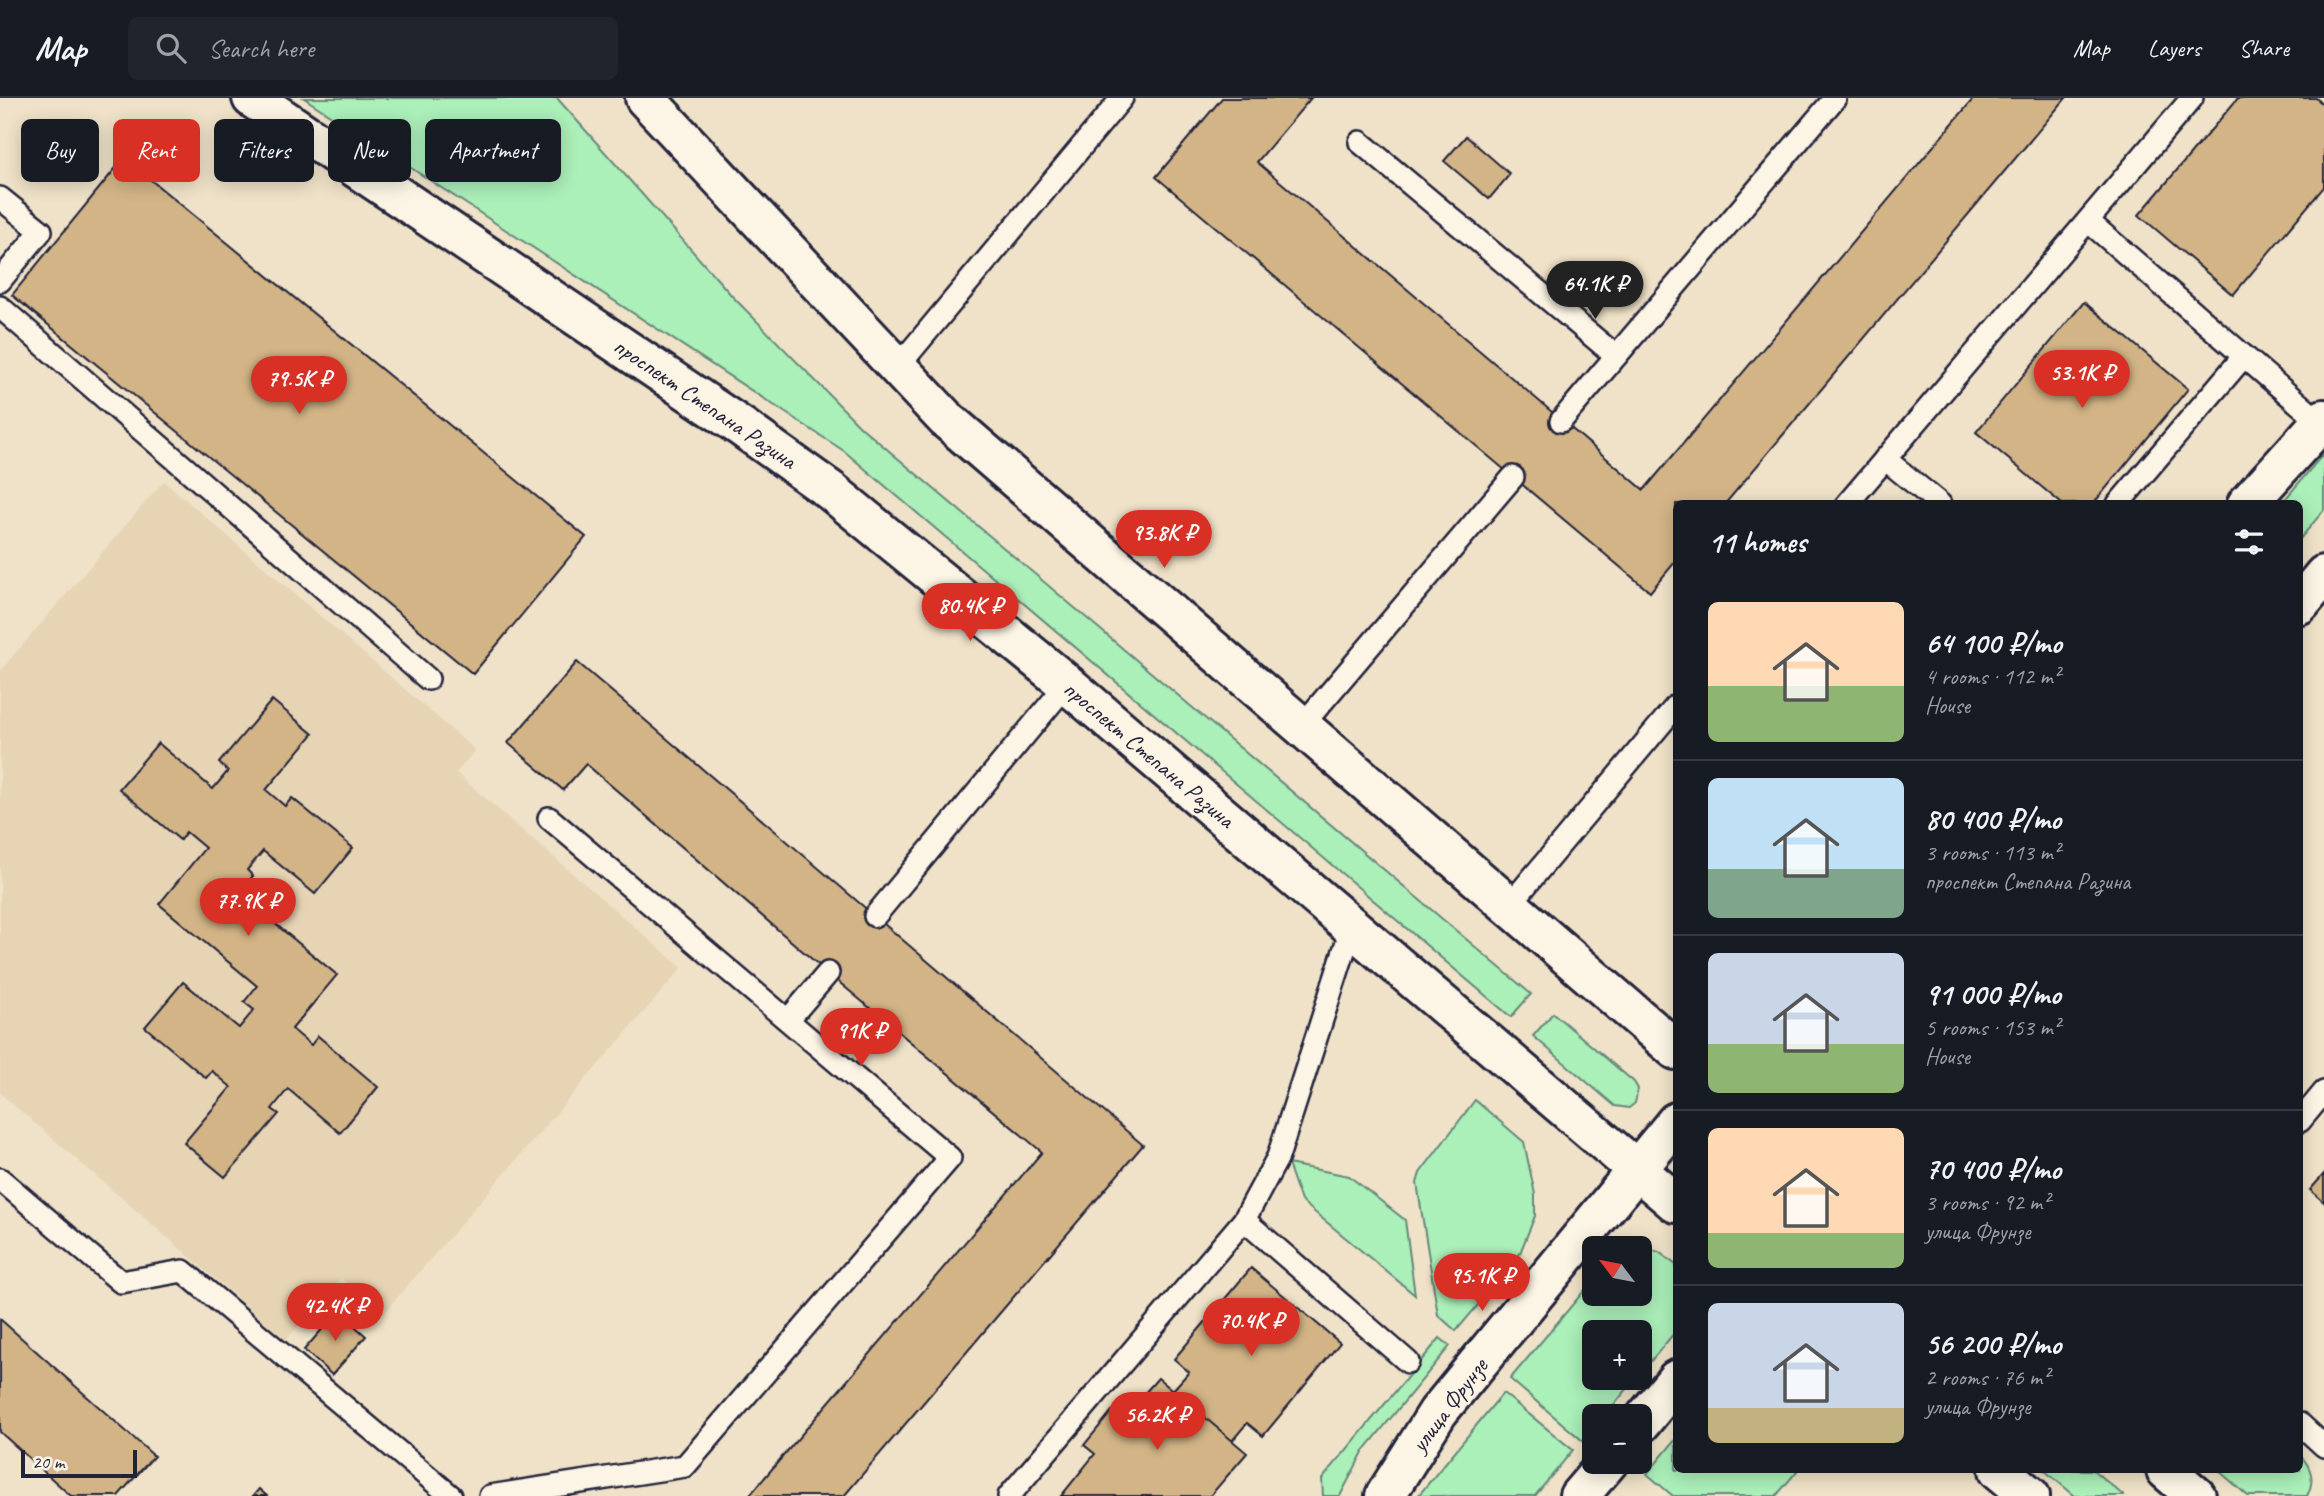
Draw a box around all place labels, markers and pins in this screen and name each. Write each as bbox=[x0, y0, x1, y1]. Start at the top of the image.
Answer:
pin: 64.1K ₽ bbox=[1530, 262, 1660, 321]
pin: 53.1K ₽ bbox=[2017, 350, 2147, 410]
pin: 79.5K ₽ bbox=[234, 356, 364, 416]
pin: 93.8K ₽ bbox=[1099, 510, 1229, 570]
pin: 80.4K ₽ bbox=[905, 584, 1035, 643]
pin: 77.9K ₽ bbox=[183, 878, 313, 938]
pin: 91K ₽ bbox=[812, 1009, 910, 1068]
pin: 95.1K ₽ bbox=[1417, 1254, 1547, 1313]
pin: 42.4K ₽ bbox=[270, 1284, 400, 1343]
pin: 70.4K ₽ bbox=[1186, 1298, 1316, 1358]
pin: 56.2K ₽ bbox=[1092, 1392, 1222, 1452]

